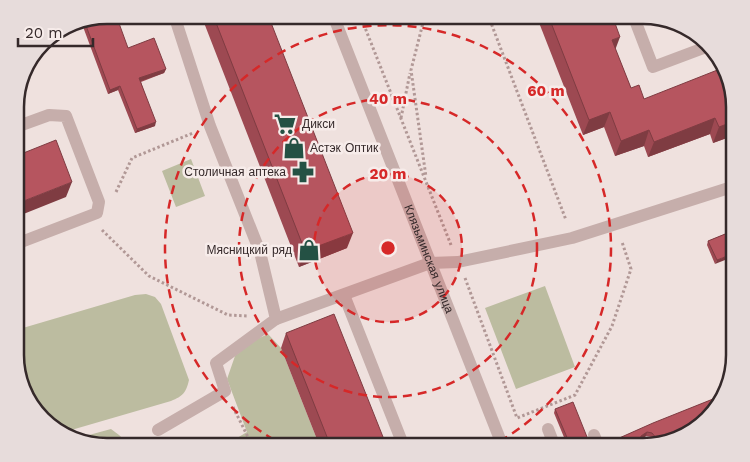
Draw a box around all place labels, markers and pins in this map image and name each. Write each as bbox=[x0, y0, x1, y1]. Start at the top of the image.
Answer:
supermarket icon: Дикси bbox=[272, 111, 298, 137]
place label: Дикси bbox=[302, 117, 335, 131]
shop icon: Астэк Оптик bbox=[281, 135, 307, 161]
place label: Астэк Оптик bbox=[310, 141, 379, 155]
pharmacy icon: Столичная аптека bbox=[290, 159, 316, 185]
place label: Столичная аптека bbox=[184, 165, 286, 179]
shop icon: Мясницкий ряд bbox=[296, 237, 322, 263]
centre of rings bbox=[379, 239, 397, 257]
place label: Мясницкий ряд bbox=[207, 243, 292, 257]

